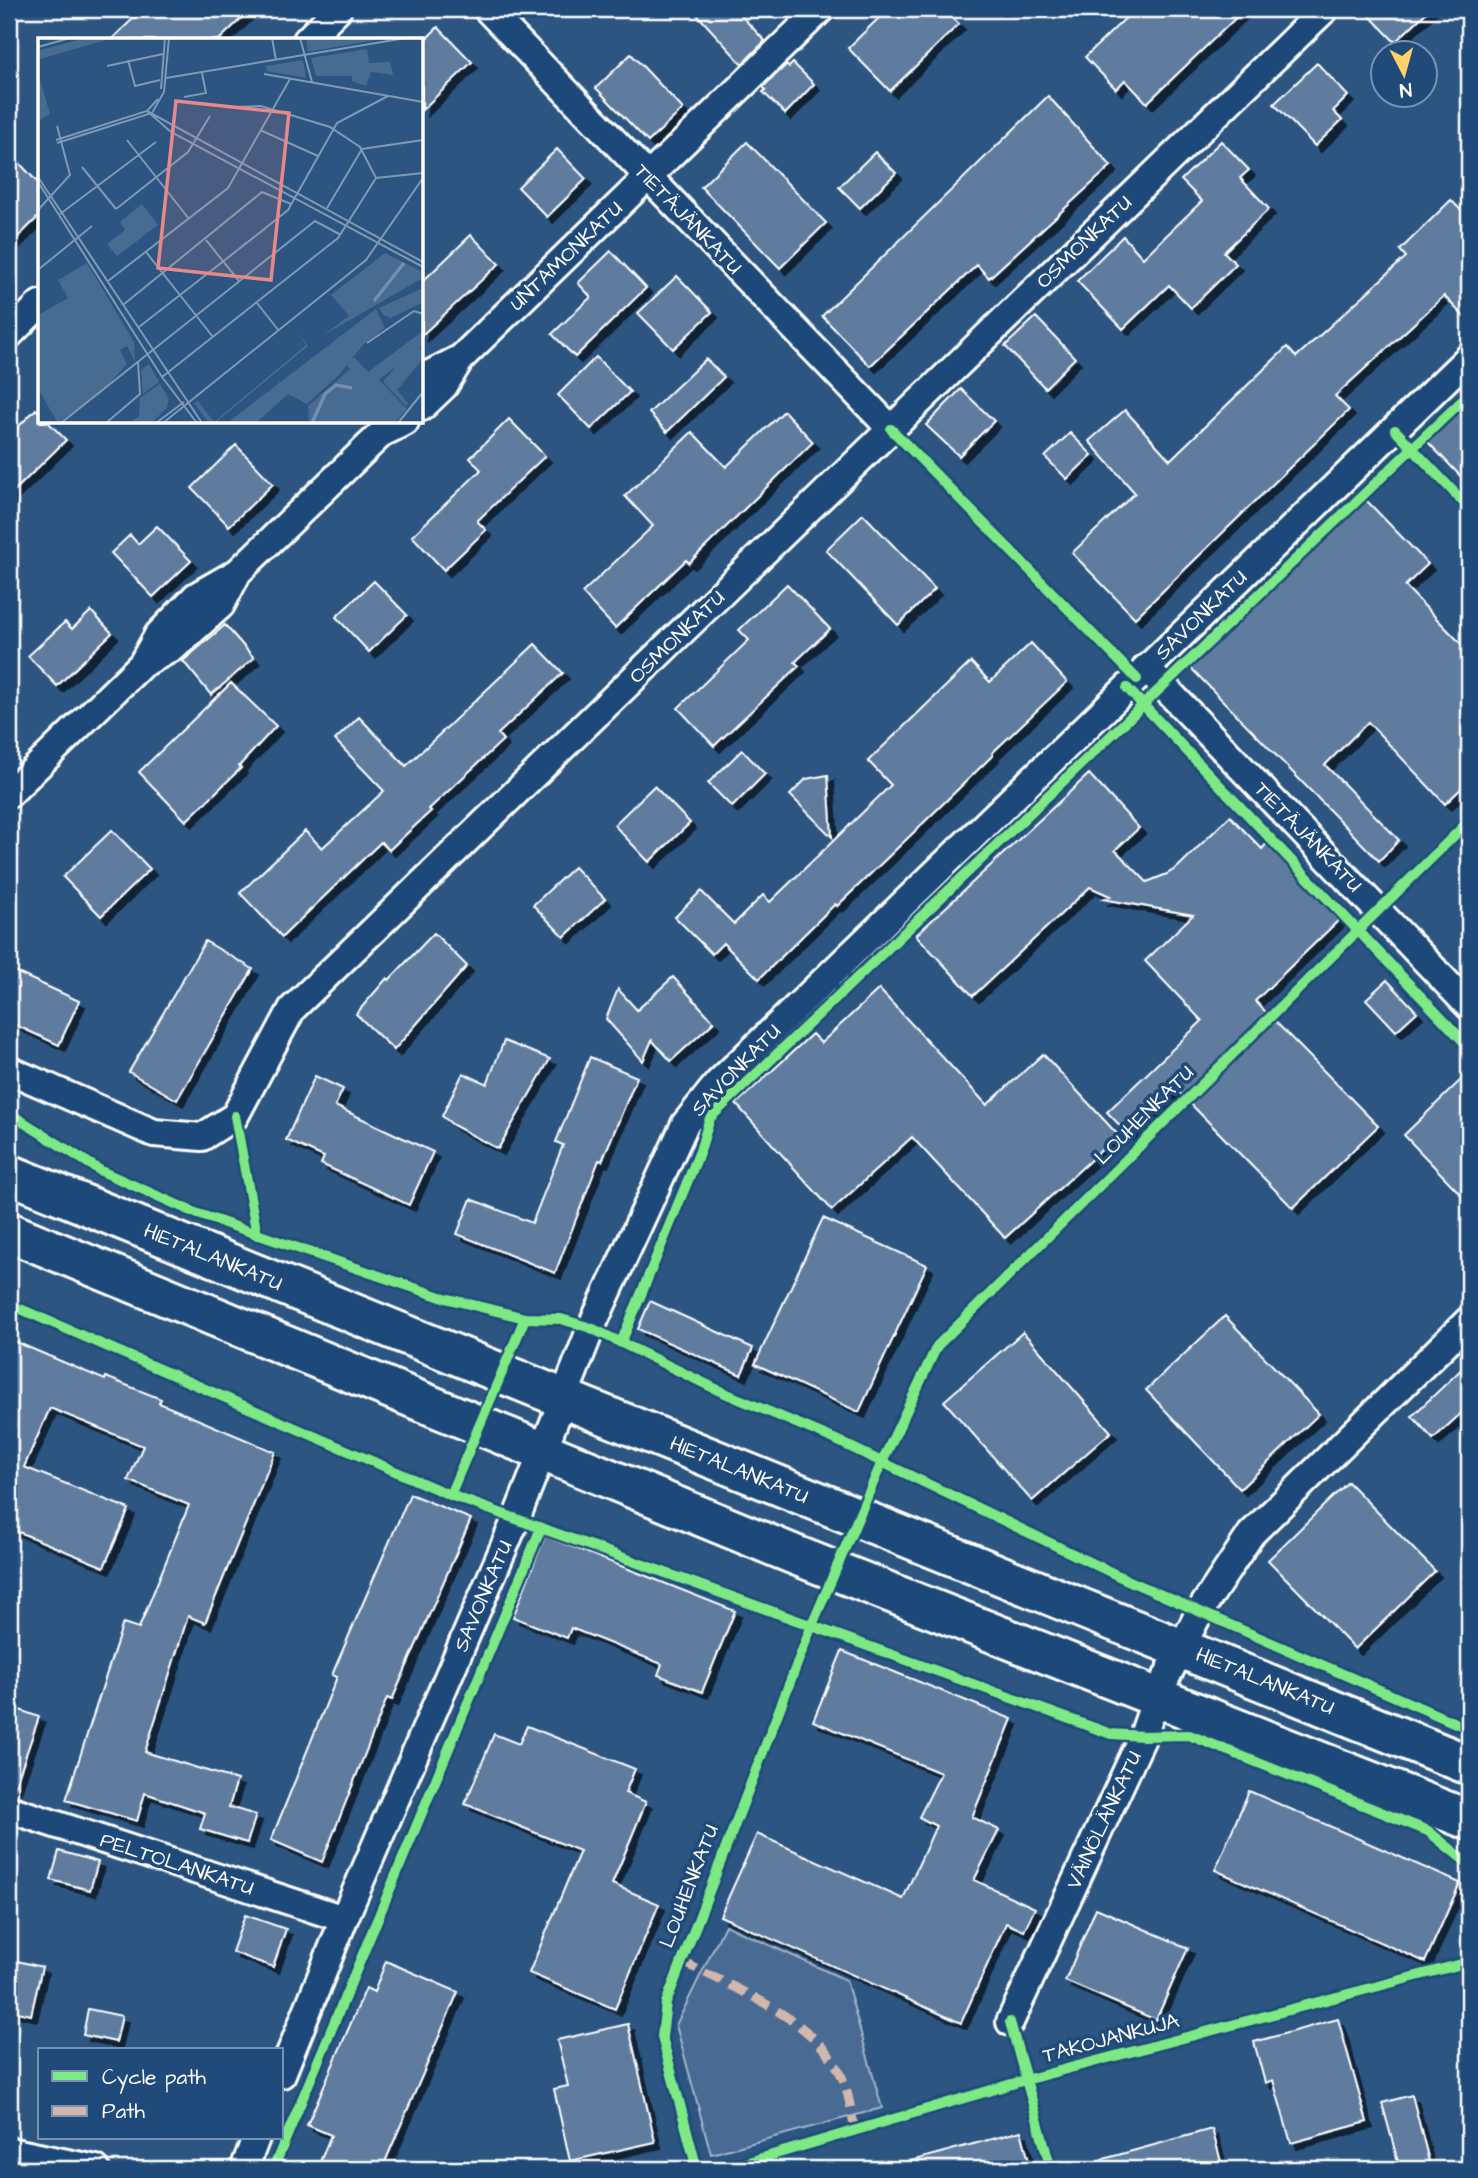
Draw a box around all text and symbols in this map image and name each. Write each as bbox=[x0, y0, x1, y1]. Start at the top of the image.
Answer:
inset map bbox=[38, 38, 424, 424]
north arrow bbox=[1370, 38, 1440, 108]
text: N bbox=[1398, 75, 1413, 103]
street label: TIETÄJÄNKATU bbox=[628, 157, 748, 281]
street label: OSMONKATU bbox=[1030, 189, 1138, 295]
street label: UNTAMONKATU bbox=[503, 194, 629, 318]
street label: SAVONKATU bbox=[1148, 563, 1254, 667]
street label: OSMONKATU bbox=[623, 584, 731, 690]
street label: TIETÄJÄNKATU bbox=[1248, 775, 1368, 899]
street label: SAVONKATU bbox=[684, 1017, 788, 1123]
street label: LOUHENKATU bbox=[1088, 1059, 1200, 1171]
street label: HIETALANKATU bbox=[139, 1216, 287, 1298]
street label: HIETALANKATU bbox=[665, 1429, 813, 1511]
street label: SAVONKATU bbox=[447, 1536, 519, 1656]
street label: HIETALANKATU bbox=[1191, 1640, 1339, 1722]
street label: VÄINÖLÄNKATU bbox=[1059, 1746, 1149, 1894]
street label: LOUHENKATU bbox=[652, 1820, 726, 1952]
street label: PELTOLANKATU bbox=[97, 1826, 257, 1902]
street label: TAKOJANKUJA bbox=[1040, 2006, 1183, 2070]
legend bbox=[38, 2048, 284, 2140]
text: Cycle path bbox=[102, 2063, 207, 2094]
text: Path bbox=[102, 2097, 146, 2126]

